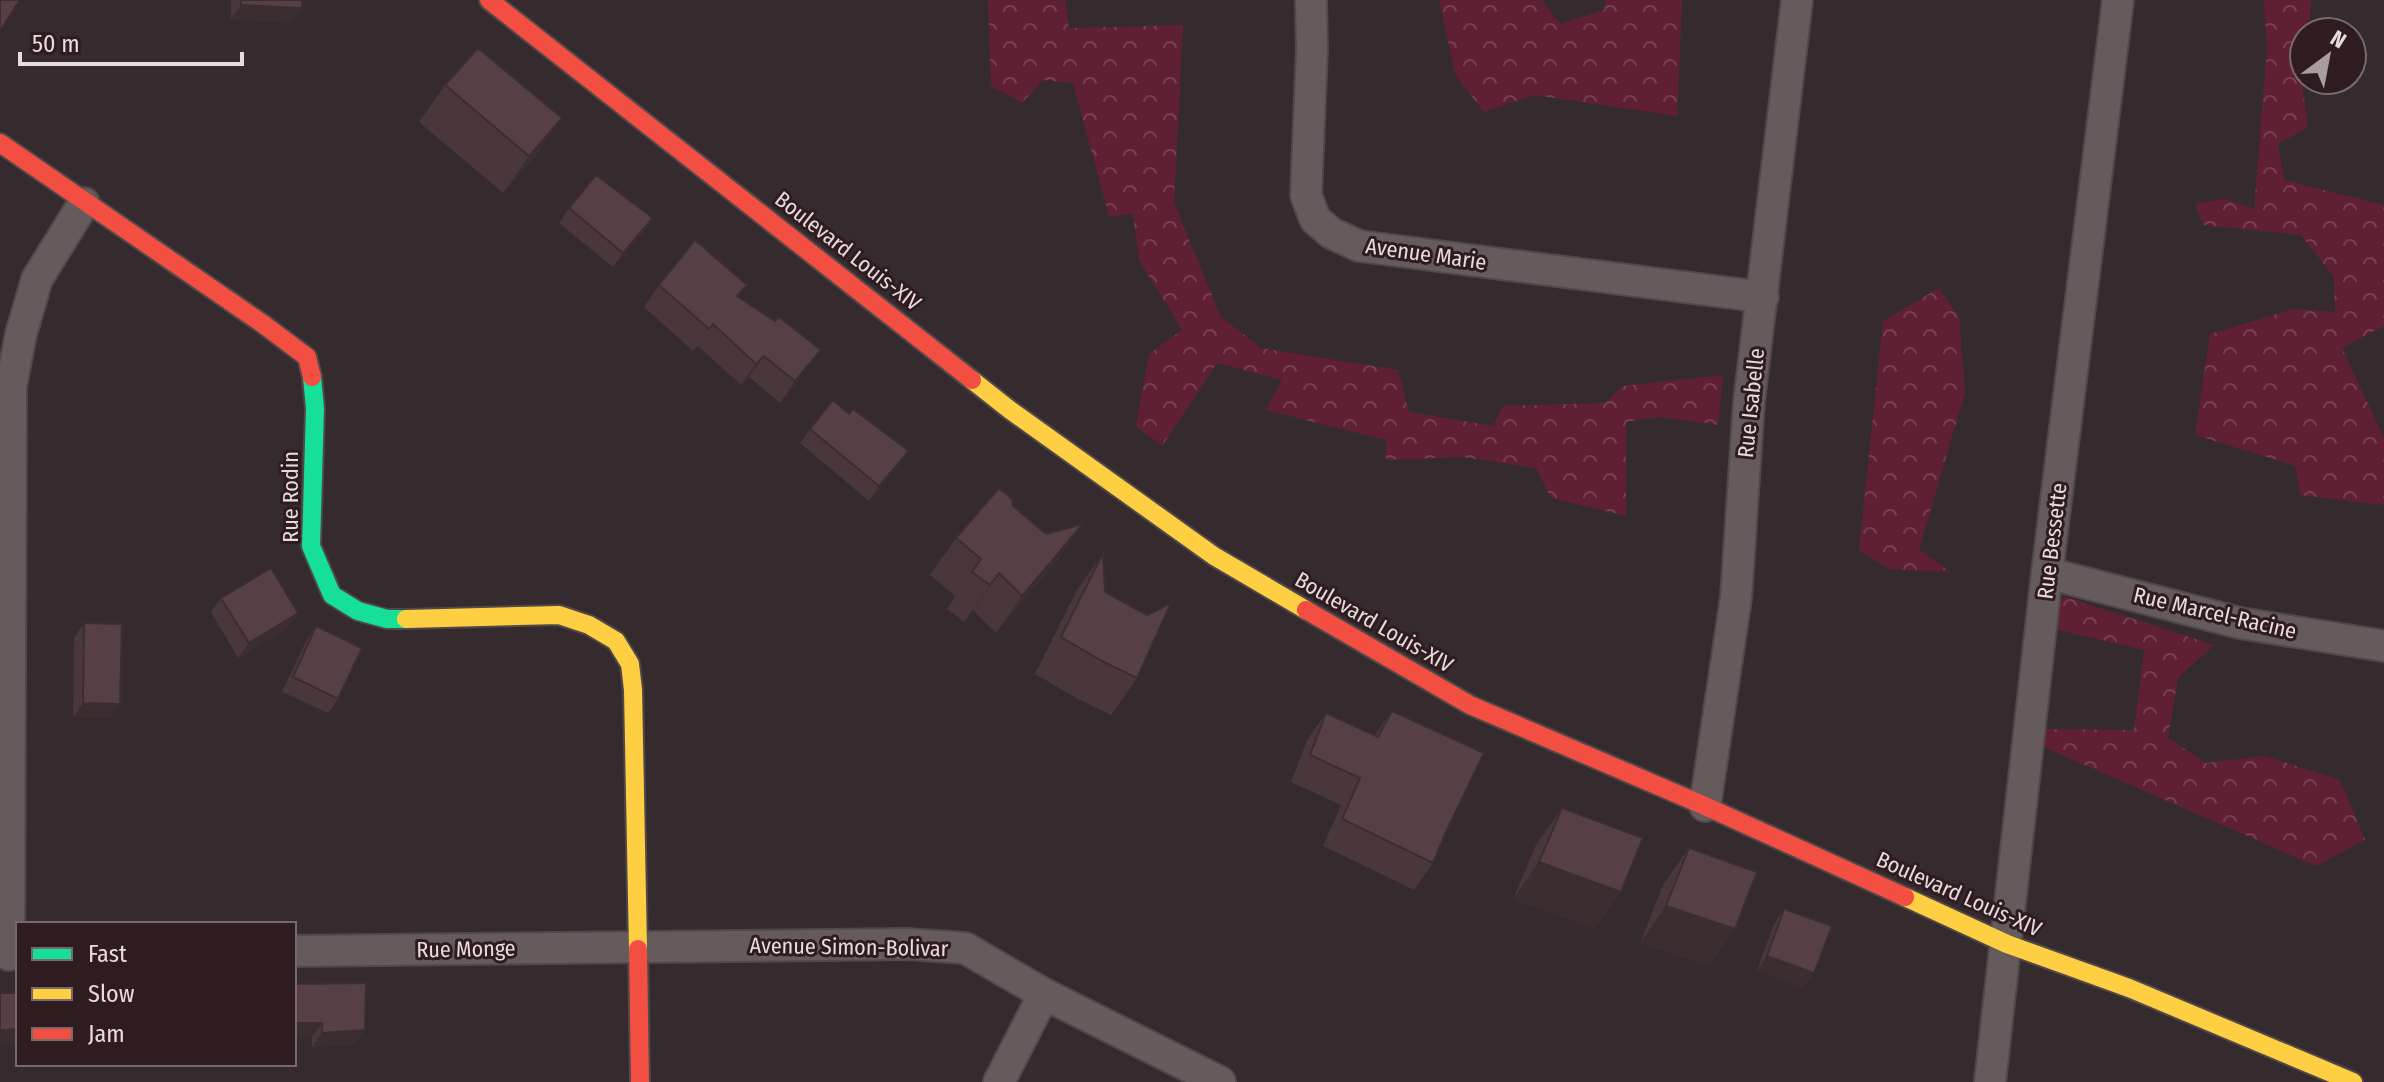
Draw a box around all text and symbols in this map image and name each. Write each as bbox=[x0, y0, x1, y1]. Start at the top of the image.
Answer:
scale bar bbox=[20, 16, 242, 66]
north arrow bbox=[2288, 16, 2368, 96]
text: N bbox=[2326, 25, 2351, 54]
text: 50 m bbox=[32, 30, 80, 58]
street label: Boulevard Louis-XIV bbox=[770, 186, 927, 317]
street label: Avenue Marie bbox=[1364, 232, 1488, 276]
street label: Rue Isabelle bbox=[1732, 347, 1770, 459]
street label: Rue Rodin bbox=[277, 451, 304, 543]
street label: Rue Bessette bbox=[2031, 481, 2073, 601]
street label: Boulevard Louis-XIV bbox=[1290, 566, 1459, 679]
street label: Rue Marcel-Racine bbox=[2131, 581, 2299, 645]
street label: Boulevard Louis-XIV bbox=[1872, 845, 2047, 943]
legend bbox=[16, 922, 296, 1066]
street label: Avenue Simon-Bolivar bbox=[749, 932, 949, 962]
street label: Rue Monge bbox=[416, 935, 516, 963]
text: Fast bbox=[88, 940, 127, 968]
text: Slow bbox=[88, 980, 135, 1008]
text: Jam bbox=[88, 1020, 125, 1048]

